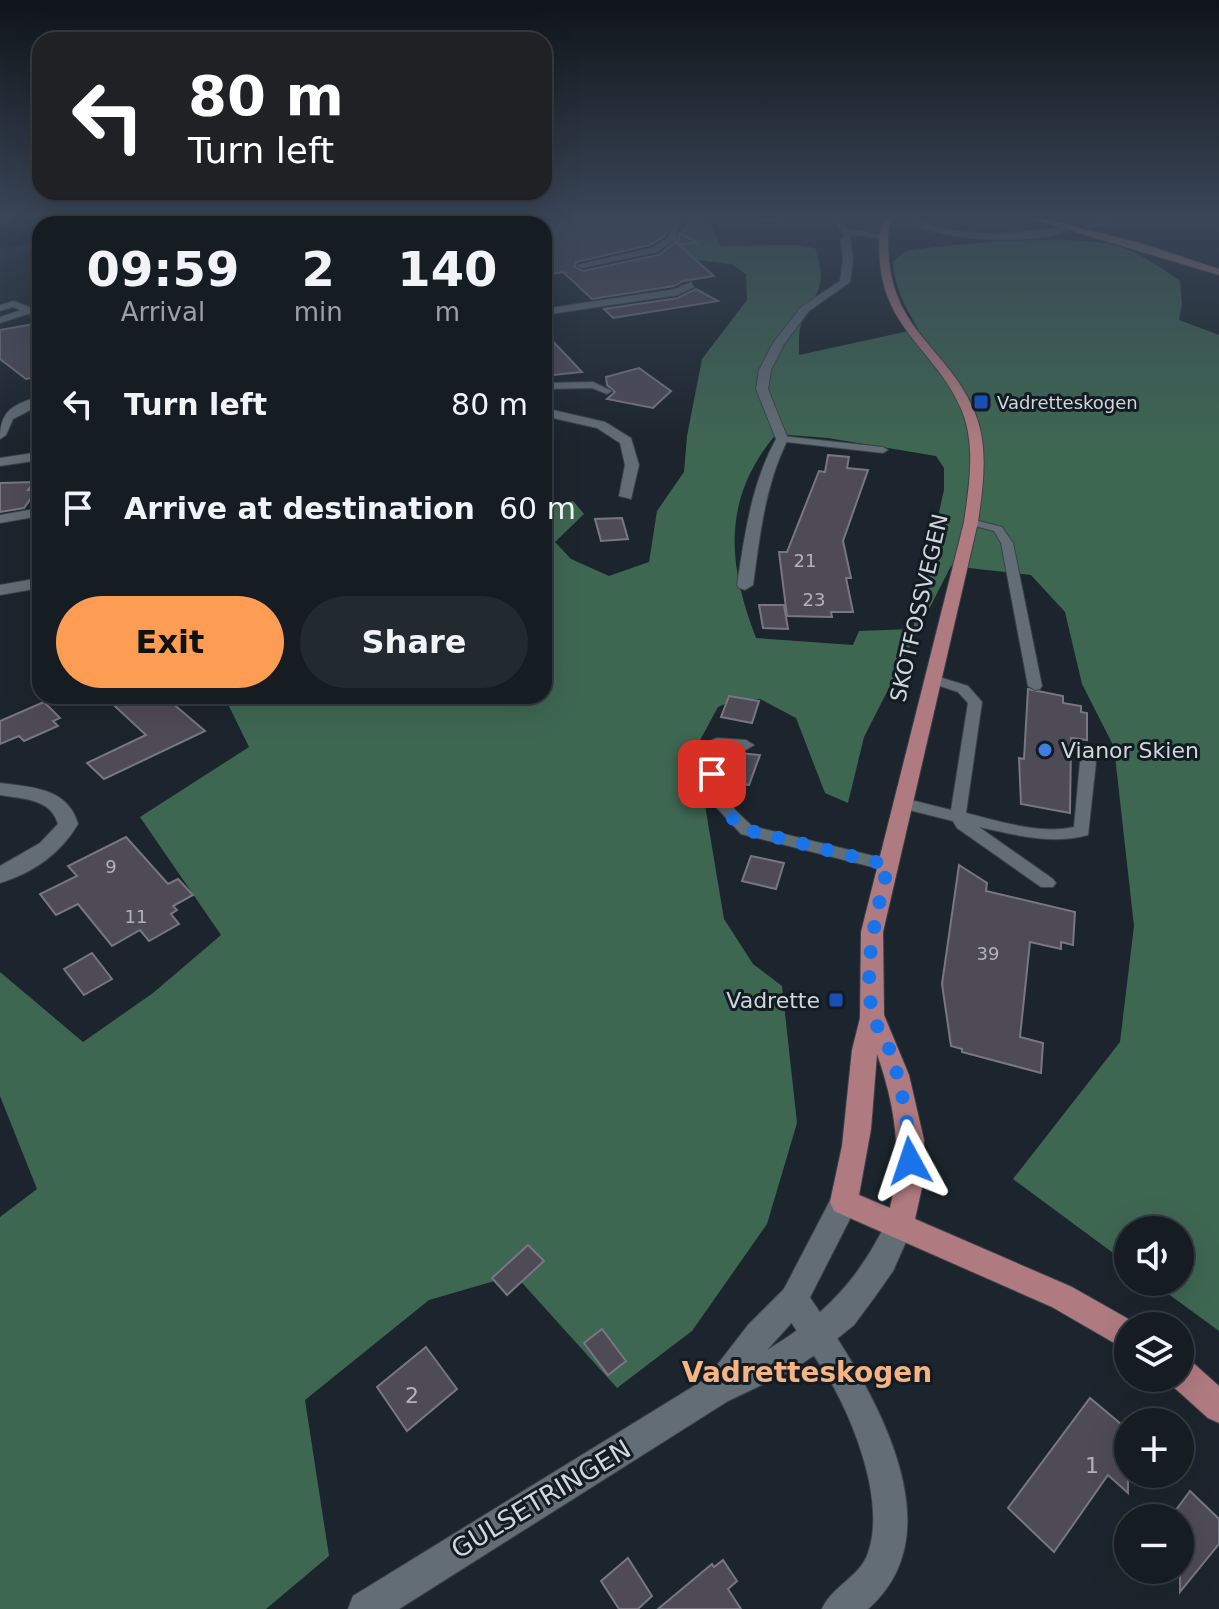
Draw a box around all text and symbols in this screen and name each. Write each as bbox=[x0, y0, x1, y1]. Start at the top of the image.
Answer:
text: 80 m bbox=[188, 63, 344, 128]
icon: left bbox=[56, 64, 160, 168]
text: Turn left bbox=[188, 130, 334, 171]
text: 09:59 bbox=[86, 241, 239, 297]
text: 2 bbox=[302, 241, 335, 297]
text: 140 bbox=[397, 241, 497, 297]
text: Arrival bbox=[121, 297, 205, 327]
text: min bbox=[294, 297, 343, 327]
text: m bbox=[435, 297, 460, 327]
icon: left bbox=[56, 382, 100, 426]
text: Turn left bbox=[124, 387, 267, 422]
text: 80 m bbox=[451, 387, 528, 422]
place label: Vadretteskogen bbox=[997, 392, 1138, 413]
marker: Vadretteskogen bbox=[972, 393, 990, 411]
icon: arrive bbox=[56, 486, 100, 530]
text: Arrive at destination bbox=[124, 491, 475, 526]
text: 60 m bbox=[499, 491, 576, 526]
street label: SKOTFOSSVEGEN bbox=[885, 512, 953, 704]
house number: 21 bbox=[794, 550, 816, 571]
house number: 23 bbox=[803, 589, 825, 610]
button: Exit bbox=[56, 596, 284, 688]
button: Share bbox=[300, 596, 528, 688]
place label: Vianor Skien bbox=[1061, 738, 1199, 763]
pin bbox=[678, 740, 746, 808]
marker: Vianor Skien bbox=[1036, 741, 1054, 759]
icon: arrive bbox=[690, 752, 734, 796]
house number: 9 bbox=[105, 856, 117, 877]
house number: 11 bbox=[125, 906, 147, 927]
house number: 39 bbox=[977, 943, 999, 964]
place label: Vadrette bbox=[726, 988, 820, 1013]
marker: Vadrette bbox=[827, 991, 845, 1009]
position arrow bbox=[868, 1119, 952, 1203]
map controls bbox=[1114, 1216, 1194, 1584]
button: sound bbox=[1114, 1216, 1194, 1296]
button: layers bbox=[1114, 1312, 1194, 1392]
district label: Vadretteskogen bbox=[682, 1356, 932, 1389]
house number: 2 bbox=[405, 1383, 419, 1408]
button: + bbox=[1114, 1408, 1194, 1488]
street label: GULSETRINGEN bbox=[446, 1434, 636, 1564]
house number: 1 bbox=[1085, 1453, 1099, 1478]
button: − bbox=[1114, 1504, 1194, 1584]

